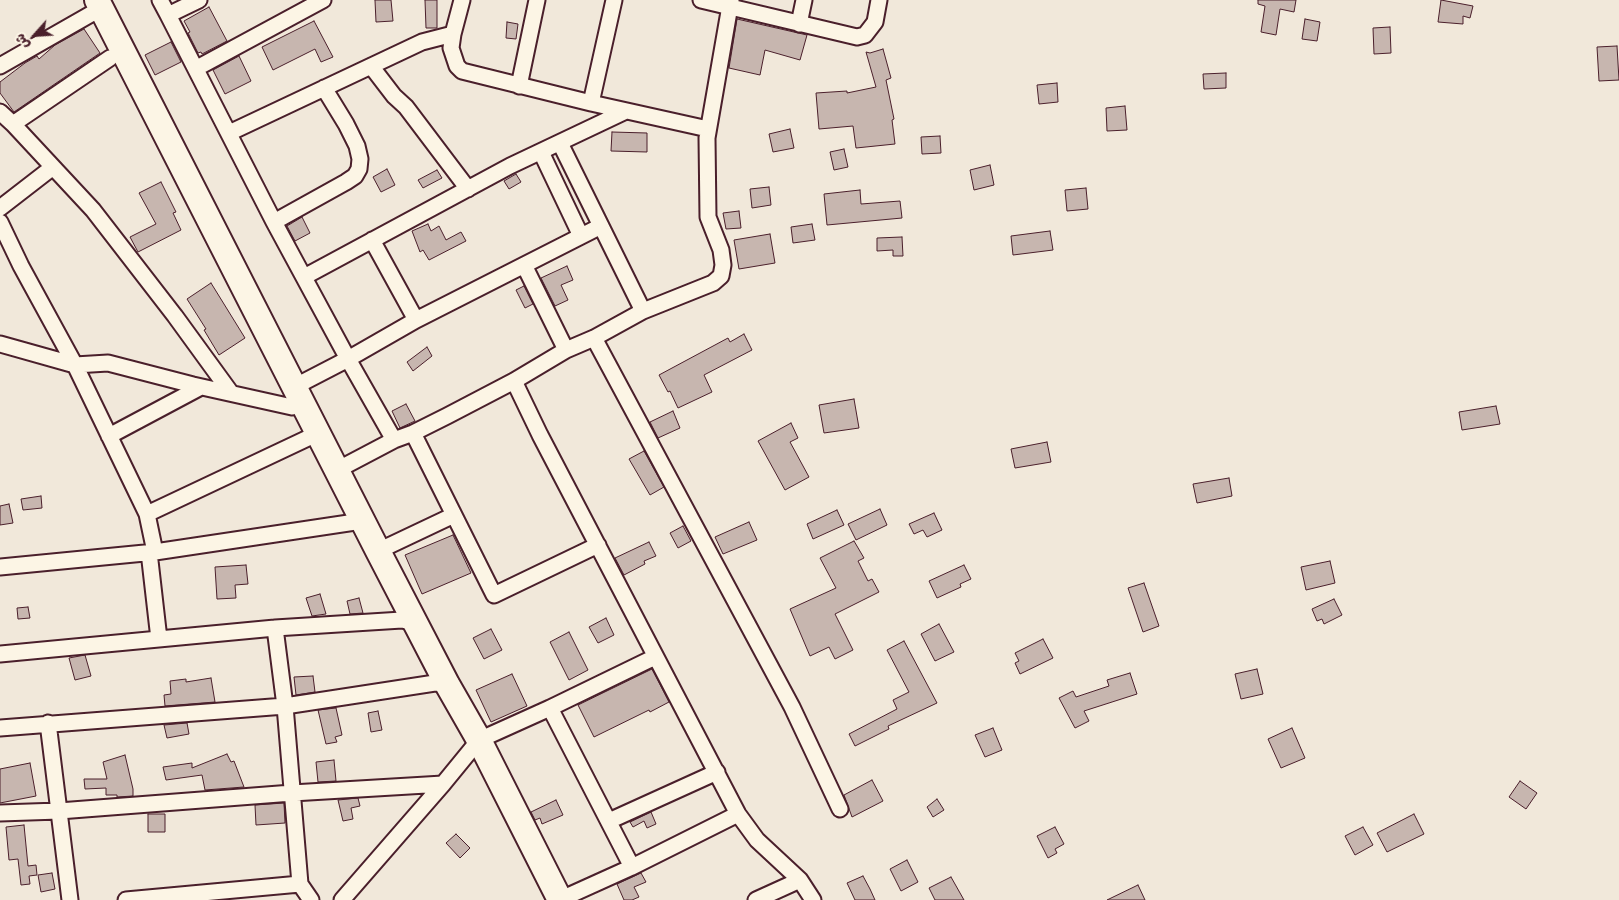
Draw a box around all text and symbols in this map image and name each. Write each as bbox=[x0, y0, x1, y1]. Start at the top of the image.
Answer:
north arrow bbox=[10, 10, 60, 60]
text: ش bbox=[8, 30, 34, 53]

